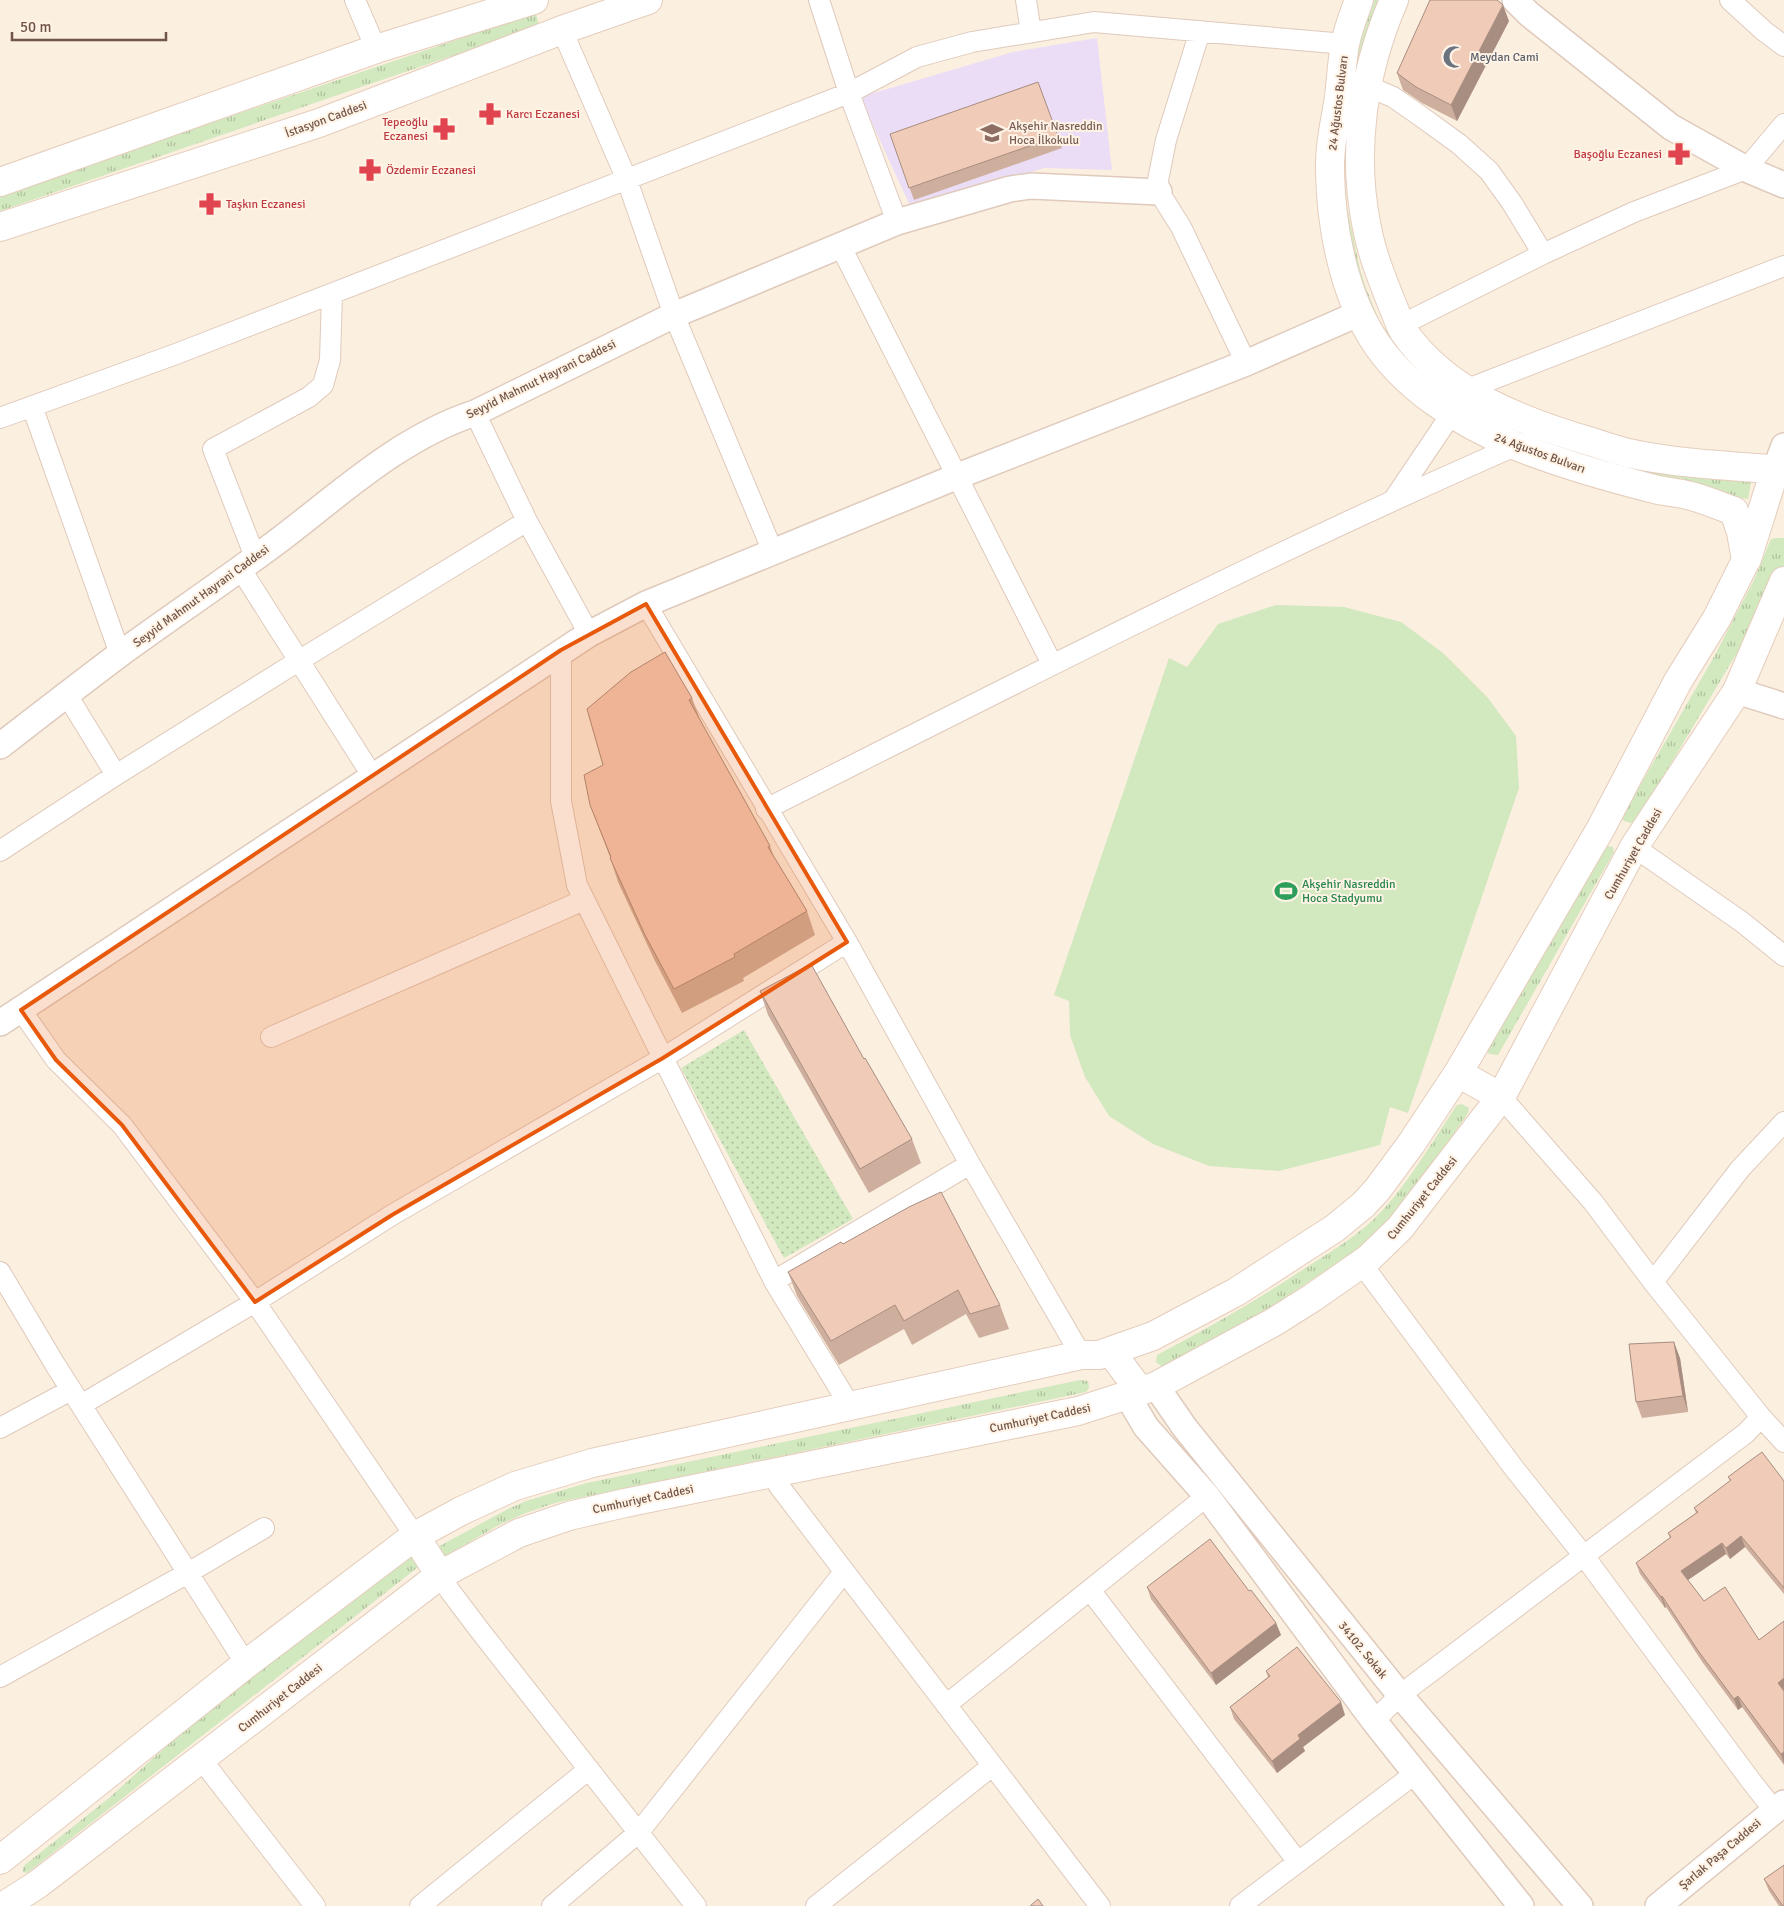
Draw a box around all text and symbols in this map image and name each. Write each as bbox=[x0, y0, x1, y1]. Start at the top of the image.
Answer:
scale bar bbox=[12, 10, 166, 42]
text: 50 m bbox=[20, 18, 51, 36]
mosque icon: Meydan Cami bbox=[1441, 44, 1467, 70]
place label: Meydan Cami bbox=[1470, 50, 1539, 65]
street label: 24 Ağustos Bulvarı bbox=[1325, 55, 1352, 152]
street label: İstasyon Caddesi bbox=[283, 98, 369, 141]
pharmacy icon: Karcı Eczanesi bbox=[477, 101, 503, 127]
place label: Karcı Eczanesi bbox=[506, 107, 580, 122]
place label: Tepeoğlu Eczanesi bbox=[382, 115, 428, 144]
pharmacy icon: Tepeoğlu Eczanesi bbox=[431, 116, 457, 142]
place label: Akşehir Nasreddin Hoca İlkokulu bbox=[1009, 119, 1103, 148]
school or university icon: Akşehir Nasreddin Hoca İlkokulu bbox=[979, 120, 1005, 146]
pharmacy icon: Başoğlu Eczanesi bbox=[1666, 141, 1692, 167]
place label: Başoğlu Eczanesi bbox=[1573, 147, 1662, 162]
pharmacy icon: Özdemir Eczanesi bbox=[357, 157, 383, 183]
place label: Özdemir Eczanesi bbox=[386, 163, 476, 178]
pharmacy icon: Taşkın Eczanesi bbox=[197, 191, 223, 217]
place label: Taşkın Eczanesi bbox=[226, 197, 306, 212]
street label: Seyyid Mahmut Hayrani Caddesi bbox=[464, 337, 618, 422]
street label: 24 Ağustos Bulvarı bbox=[1492, 430, 1587, 477]
street label: Seyyid Mahmut Hayrani Caddesi bbox=[130, 542, 272, 651]
street label: Cumhuriyet Caddesi bbox=[1601, 806, 1666, 903]
place label: Akşehir Nasreddin Hoca Stadyumu bbox=[1302, 877, 1396, 906]
sports icon: Akşehir Nasreddin Hoca Stadyumu bbox=[1273, 878, 1299, 904]
street label: Cumhuriyet Caddesi bbox=[1384, 1154, 1461, 1243]
street label: Cumhuriyet Caddesi bbox=[988, 1400, 1092, 1437]
street label: Cumhuriyet Caddesi bbox=[591, 1481, 695, 1518]
street label: 34102. Sokak bbox=[1335, 1619, 1390, 1682]
street label: Cumhuriyet Caddesi bbox=[235, 1661, 325, 1736]
street label: Şarlak Paşa Caddesi bbox=[1676, 1816, 1764, 1893]

